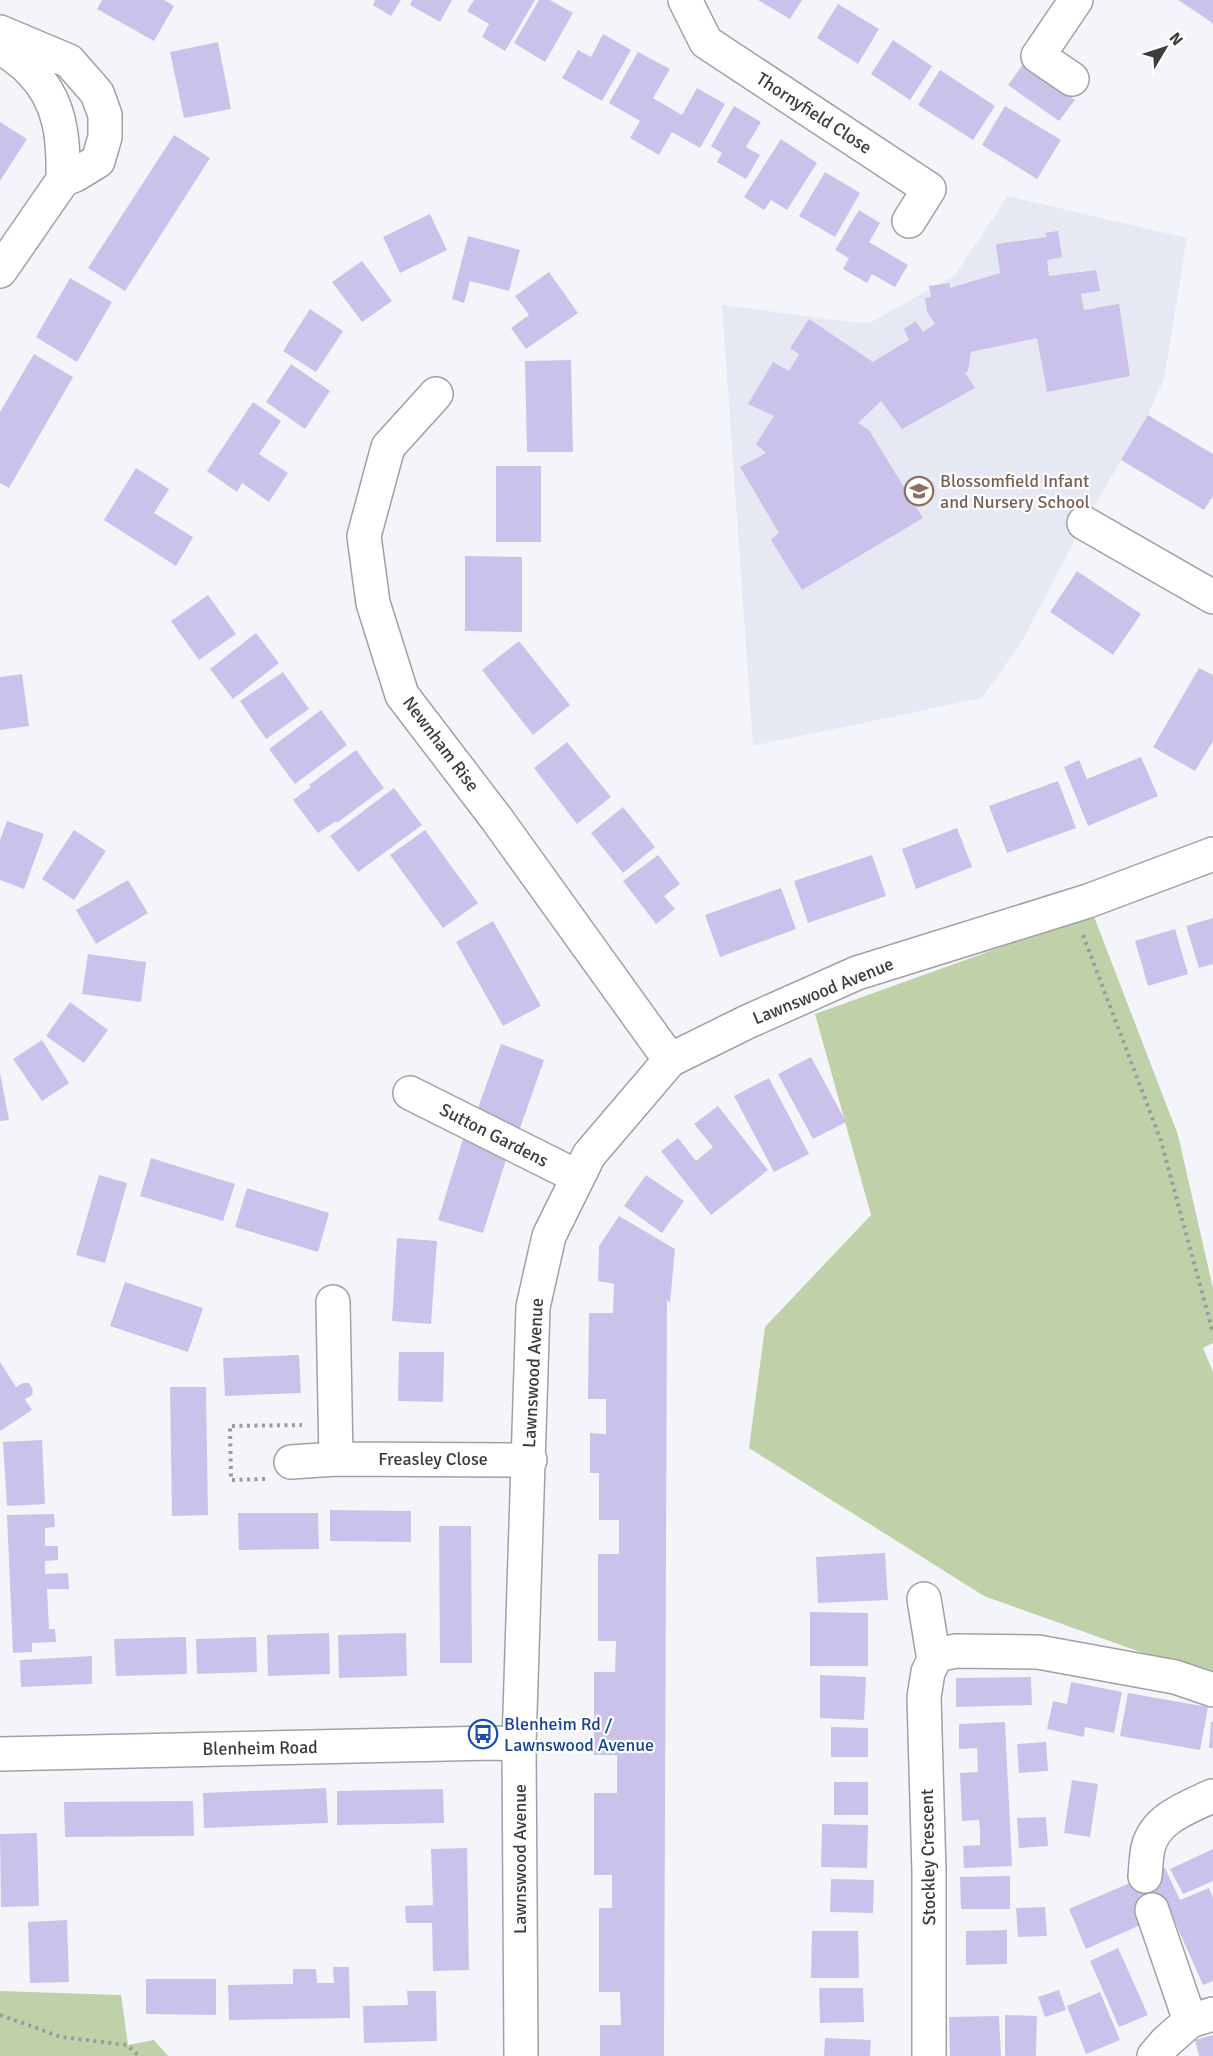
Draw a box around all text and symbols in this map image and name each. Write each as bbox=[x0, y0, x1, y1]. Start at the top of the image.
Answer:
north arrow bbox=[1135, 18, 1195, 78]
text: N bbox=[1165, 29, 1187, 50]
street label: Thornyfield Close bbox=[752, 68, 876, 158]
place label: Blossomfield Infant and Nursery School bbox=[940, 470, 1090, 513]
school or university icon: Blossomfield Infant and Nursery School bbox=[903, 475, 935, 507]
street label: Newnham Rise bbox=[398, 692, 484, 796]
street label: Lawnswood Avenue bbox=[749, 953, 897, 1029]
street label: Sutton Gardens bbox=[436, 1098, 552, 1172]
street label: Lawnswood Avenue bbox=[518, 1297, 548, 1449]
street label: Freasley Close bbox=[378, 1448, 488, 1470]
place label: Blenheim Rd / Lawnswood Avenue bbox=[504, 1713, 654, 1756]
bus stop icon: Blenheim Rd / Lawnswood Avenue bbox=[467, 1718, 499, 1750]
street label: Blenheim Road bbox=[202, 1736, 318, 1760]
street label: Lawnswood Avenue bbox=[509, 1784, 531, 1934]
street label: Stockley Crescent bbox=[916, 1789, 940, 1925]

